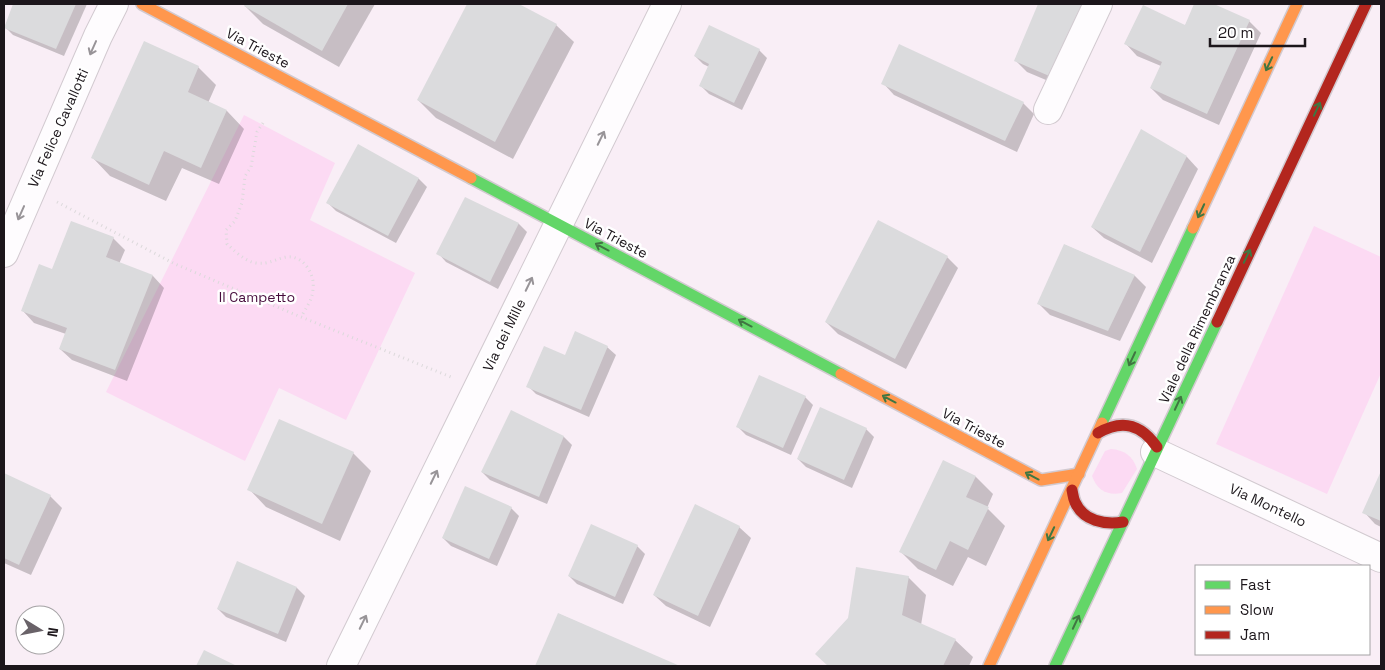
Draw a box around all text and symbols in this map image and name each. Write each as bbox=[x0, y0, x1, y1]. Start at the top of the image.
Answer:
scale bar bbox=[1210, 15, 1305, 47]
text: 20 m bbox=[1218, 23, 1253, 42]
street label: Via Trieste bbox=[223, 24, 293, 72]
one-way arrow bbox=[88, 40, 98, 55]
one-way arrow bbox=[1263, 56, 1273, 71]
street label: Via Felice Cavallotti bbox=[24, 66, 92, 190]
one-way arrow bbox=[1312, 102, 1322, 117]
one-way arrow bbox=[597, 131, 606, 146]
one-way arrow bbox=[1195, 203, 1205, 218]
one-way arrow bbox=[16, 205, 26, 220]
street label: Via Trieste bbox=[581, 214, 651, 262]
one-way arrow bbox=[594, 242, 609, 252]
one-way arrow bbox=[1243, 249, 1253, 264]
street label: Viale della Rimembranza bbox=[1155, 252, 1239, 406]
one-way arrow bbox=[524, 276, 534, 291]
park label: Il Campetto bbox=[219, 288, 295, 306]
street label: Via dei Mille bbox=[479, 296, 529, 374]
one-way arrow bbox=[738, 318, 753, 327]
one-way arrow bbox=[1127, 351, 1137, 366]
one-way arrow bbox=[882, 394, 896, 404]
one-way arrow bbox=[1174, 396, 1184, 411]
street label: Via Trieste bbox=[939, 404, 1009, 452]
one-way arrow bbox=[429, 469, 439, 484]
one-way arrow bbox=[1025, 471, 1040, 480]
street label: Via Montello bbox=[1227, 479, 1309, 531]
one-way arrow bbox=[1045, 526, 1055, 541]
legend bbox=[1195, 565, 1370, 655]
text: Fast bbox=[1240, 575, 1271, 594]
text: Slow bbox=[1240, 600, 1274, 619]
north arrow bbox=[15, 605, 65, 655]
one-way arrow bbox=[358, 615, 368, 630]
one-way arrow bbox=[1071, 615, 1081, 630]
text: Jam bbox=[1240, 625, 1270, 644]
text: N bbox=[43, 626, 62, 638]

